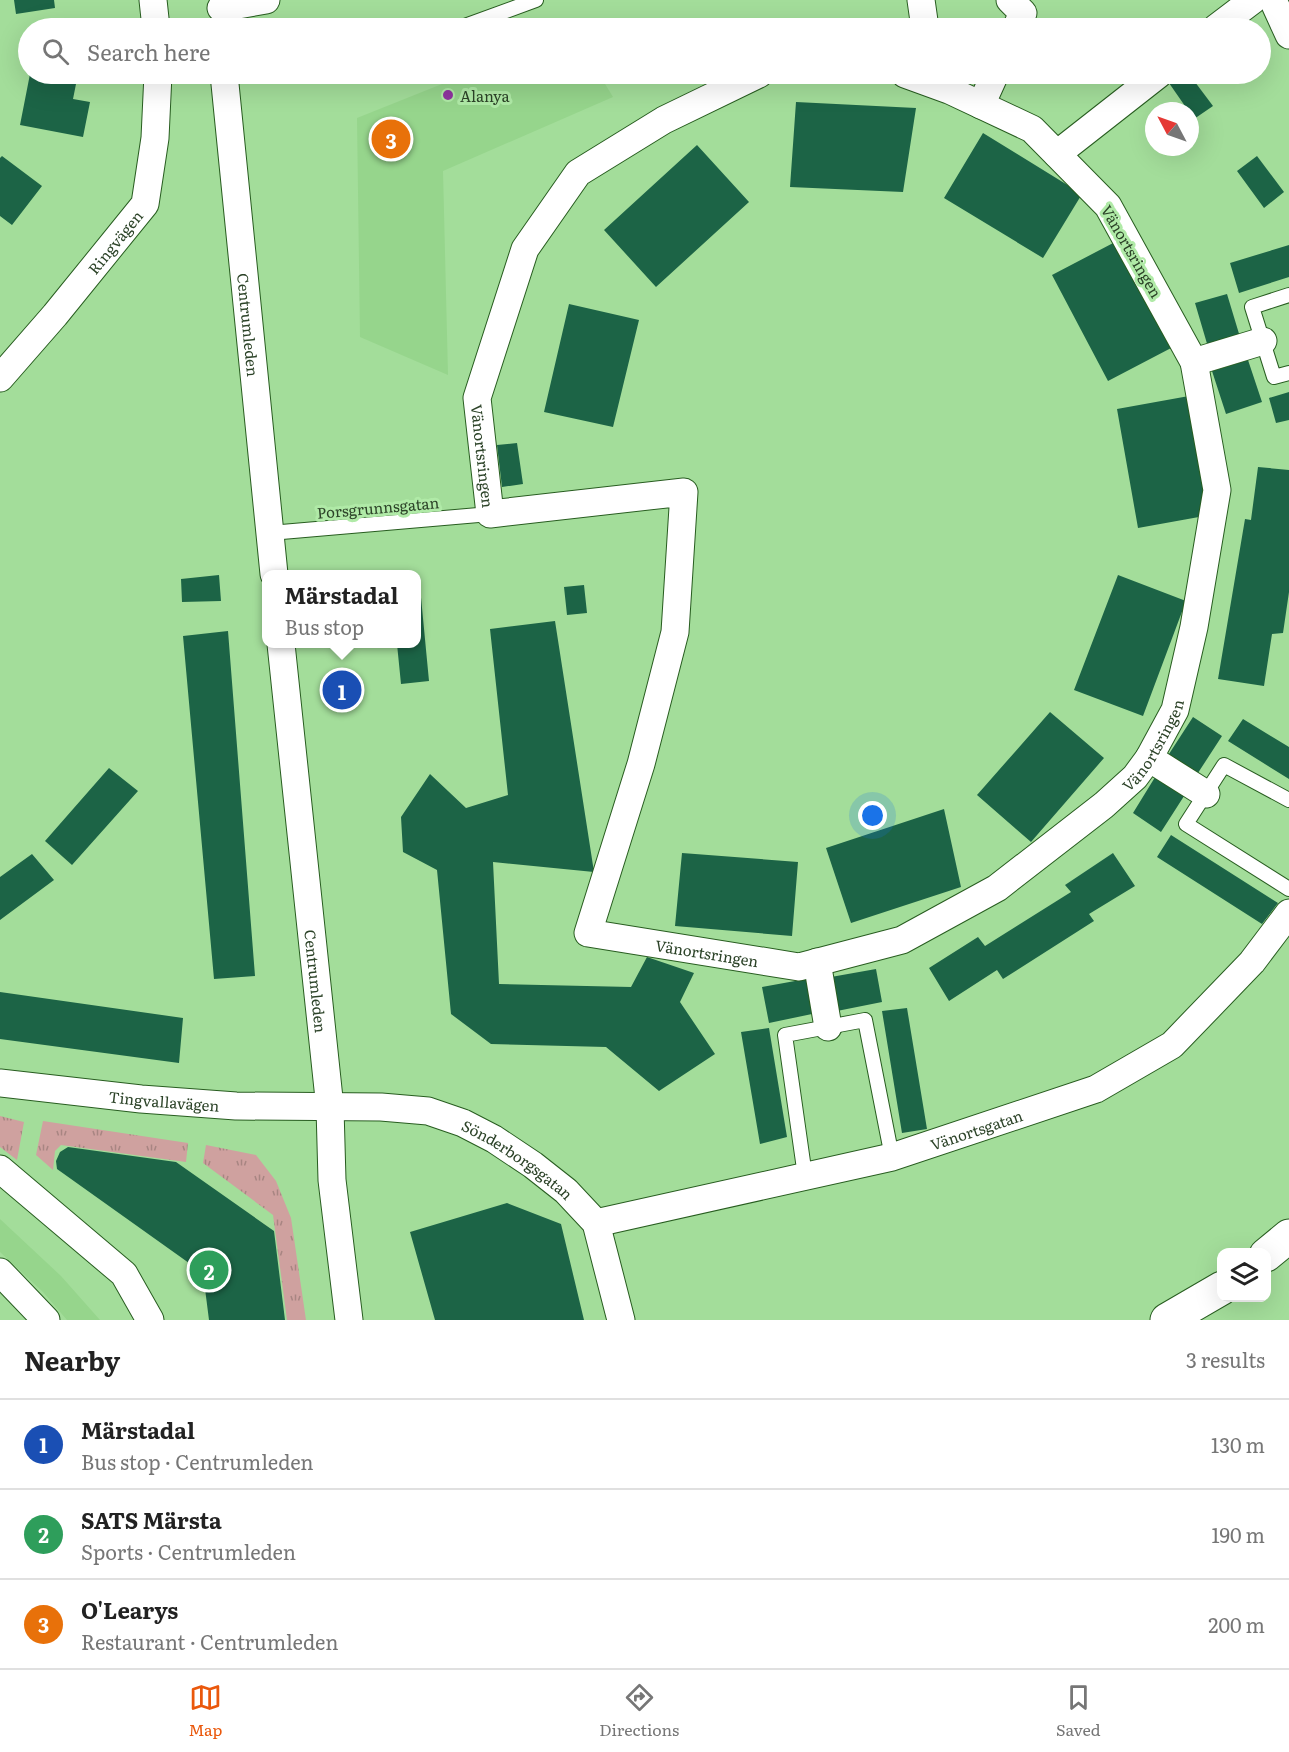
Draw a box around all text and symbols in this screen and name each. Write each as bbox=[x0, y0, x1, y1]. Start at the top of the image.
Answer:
search box bbox=[18, 18, 1271, 84]
icon: search bbox=[39, 35, 72, 68]
text: Search here bbox=[87, 35, 210, 68]
place label: Alanya bbox=[460, 84, 511, 107]
marker: Alanya bbox=[441, 88, 455, 102]
north arrow bbox=[1145, 102, 1199, 156]
pin: 3 bbox=[372, 116, 410, 162]
street label: Vänortsringen bbox=[1096, 200, 1168, 302]
street label: Ringvägen bbox=[81, 205, 148, 279]
street label: Centrumleden bbox=[232, 272, 266, 378]
street label: Vänortsringen bbox=[466, 403, 501, 509]
street label: Porsgrunnsgatan bbox=[316, 490, 440, 524]
popup bbox=[262, 570, 421, 648]
text: Märstadal bbox=[284, 578, 399, 611]
text: Bus stop bbox=[284, 611, 364, 641]
pin: 1 bbox=[322, 668, 362, 712]
street label: Vänortsringen bbox=[1116, 697, 1189, 796]
your location bbox=[858, 801, 887, 830]
street label: Centrumleden bbox=[300, 928, 333, 1034]
street label: Vänortsringen bbox=[654, 933, 760, 972]
street label: Tingvallavägen bbox=[108, 1084, 220, 1116]
street label: Vänortsgatan bbox=[927, 1103, 1025, 1155]
street label: Sönderborgsgatan bbox=[458, 1113, 579, 1204]
pin: 2 bbox=[190, 1248, 228, 1292]
map controls bbox=[1217, 1248, 1271, 1302]
button: layers bbox=[1217, 1248, 1271, 1302]
text: Nearby bbox=[24, 1340, 120, 1379]
text: 3 results bbox=[1186, 1344, 1265, 1374]
text: Märstadal bbox=[81, 1413, 195, 1446]
text: 1 bbox=[39, 1429, 48, 1459]
text: 130 m bbox=[1211, 1429, 1265, 1459]
text: Bus stop · Centrumleden bbox=[81, 1446, 314, 1476]
text: SATS Märsta bbox=[81, 1503, 222, 1536]
text: 2 bbox=[38, 1519, 49, 1549]
text: 190 m bbox=[1211, 1519, 1265, 1549]
text: Sports · Centrumleden bbox=[81, 1536, 296, 1566]
text: O'Learys bbox=[81, 1593, 178, 1626]
text: 3 bbox=[38, 1609, 49, 1639]
text: 200 m bbox=[1208, 1609, 1265, 1639]
text: Restaurant · Centrumleden bbox=[81, 1626, 338, 1656]
tab: Map bbox=[188, 1681, 222, 1741]
tab: Directions bbox=[599, 1681, 679, 1741]
tab: Saved bbox=[1056, 1681, 1101, 1741]

